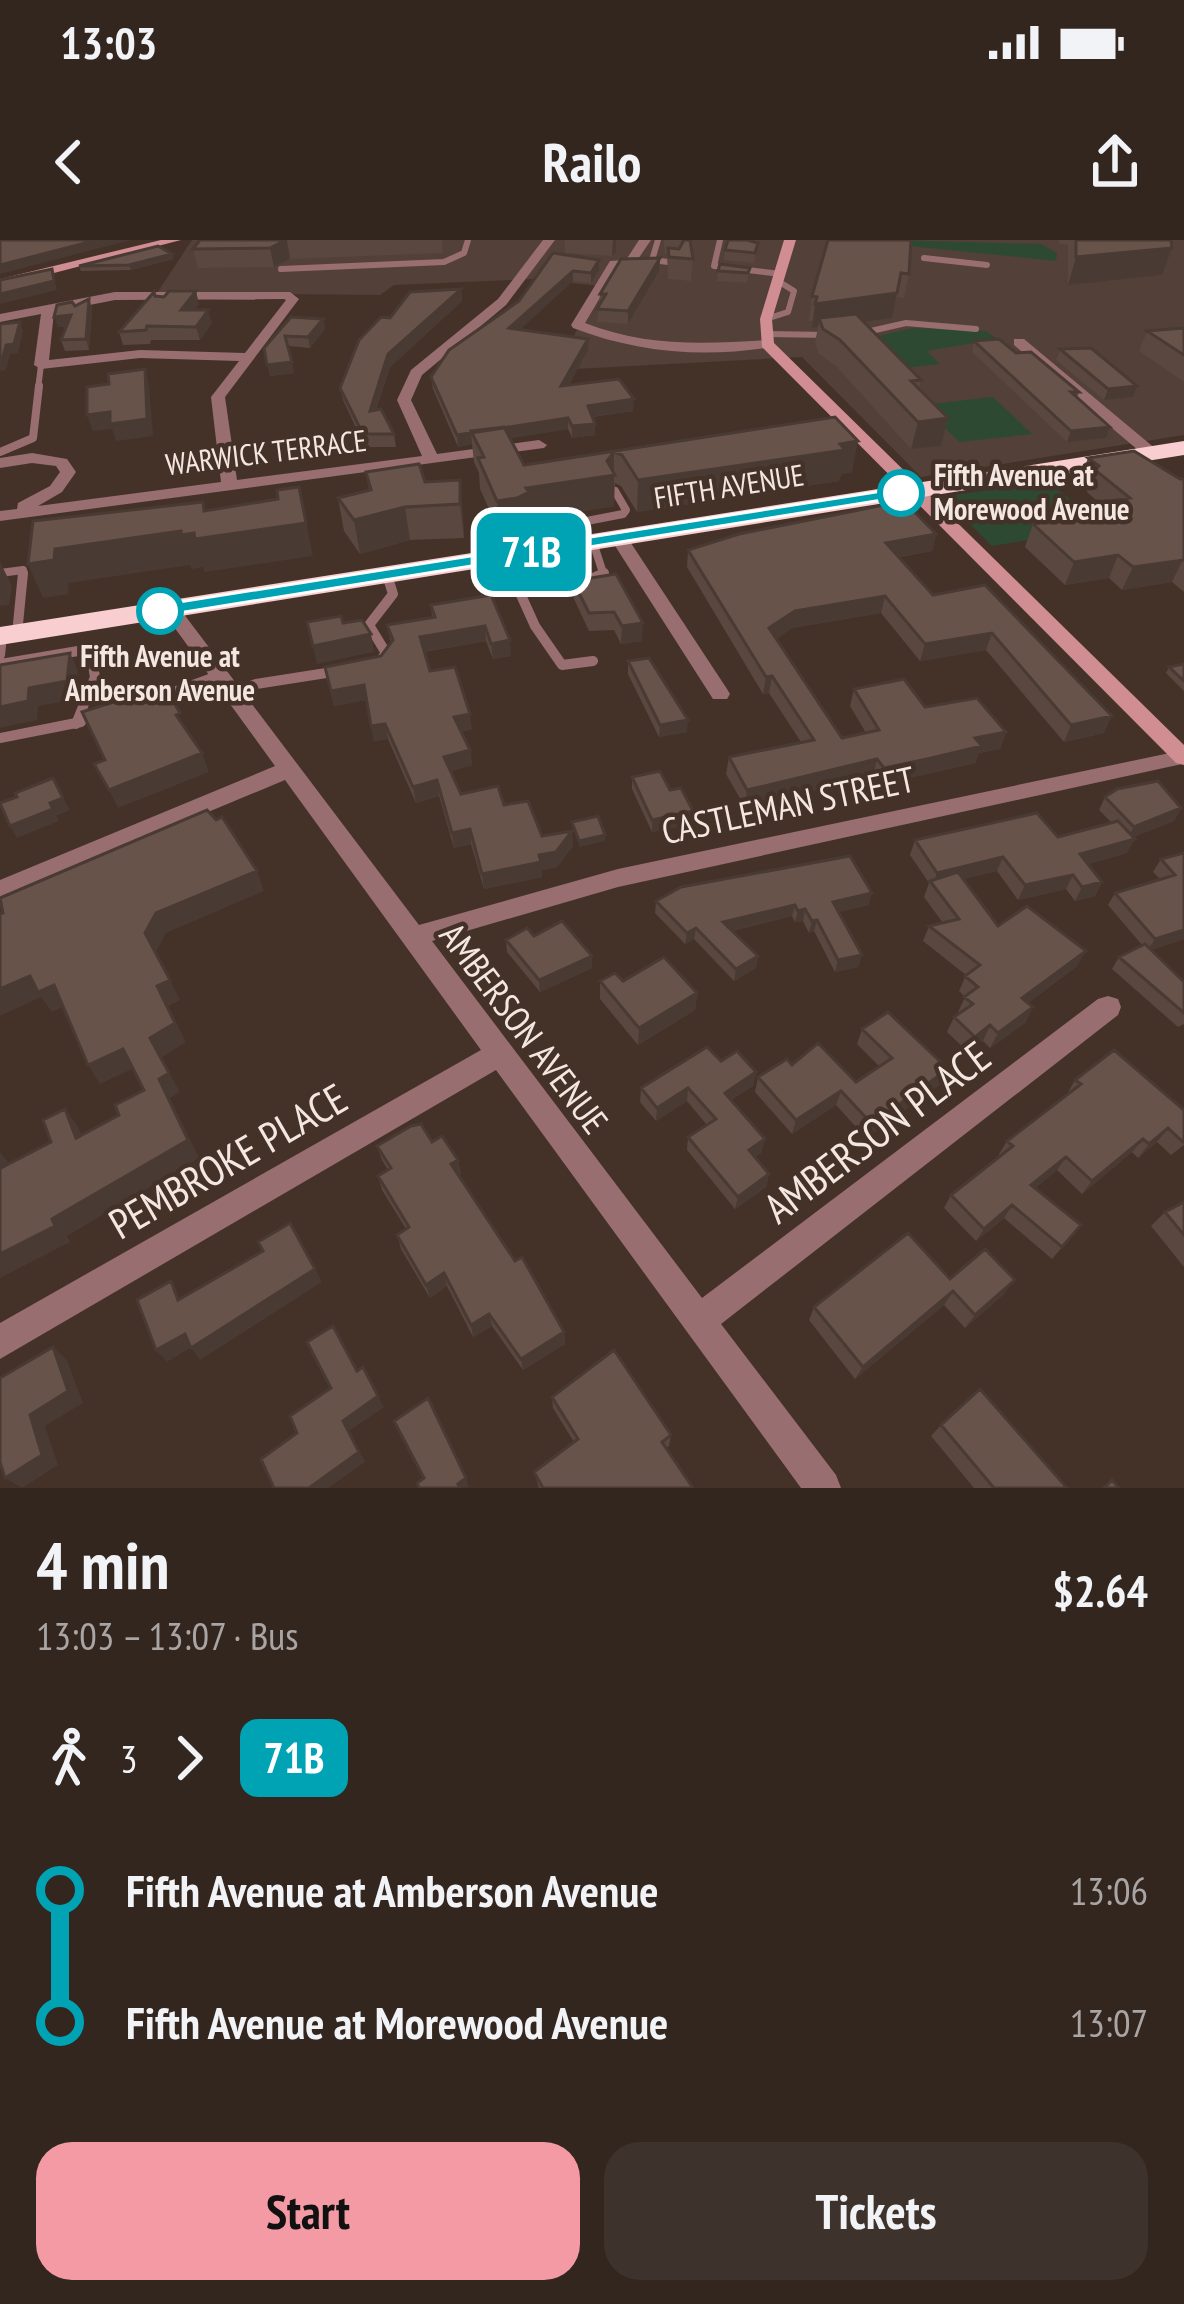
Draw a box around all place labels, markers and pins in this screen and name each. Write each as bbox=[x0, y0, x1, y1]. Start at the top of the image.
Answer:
place label: Fifth Avenue at Morewood Avenue bbox=[934, 455, 1130, 528]
marker: Fifth Avenue at Morewood Avenue bbox=[879, 471, 923, 515]
marker: Fifth Avenue at Amberson Avenue bbox=[138, 589, 182, 633]
place label: Fifth Avenue at Amberson Avenue bbox=[64, 636, 255, 709]

